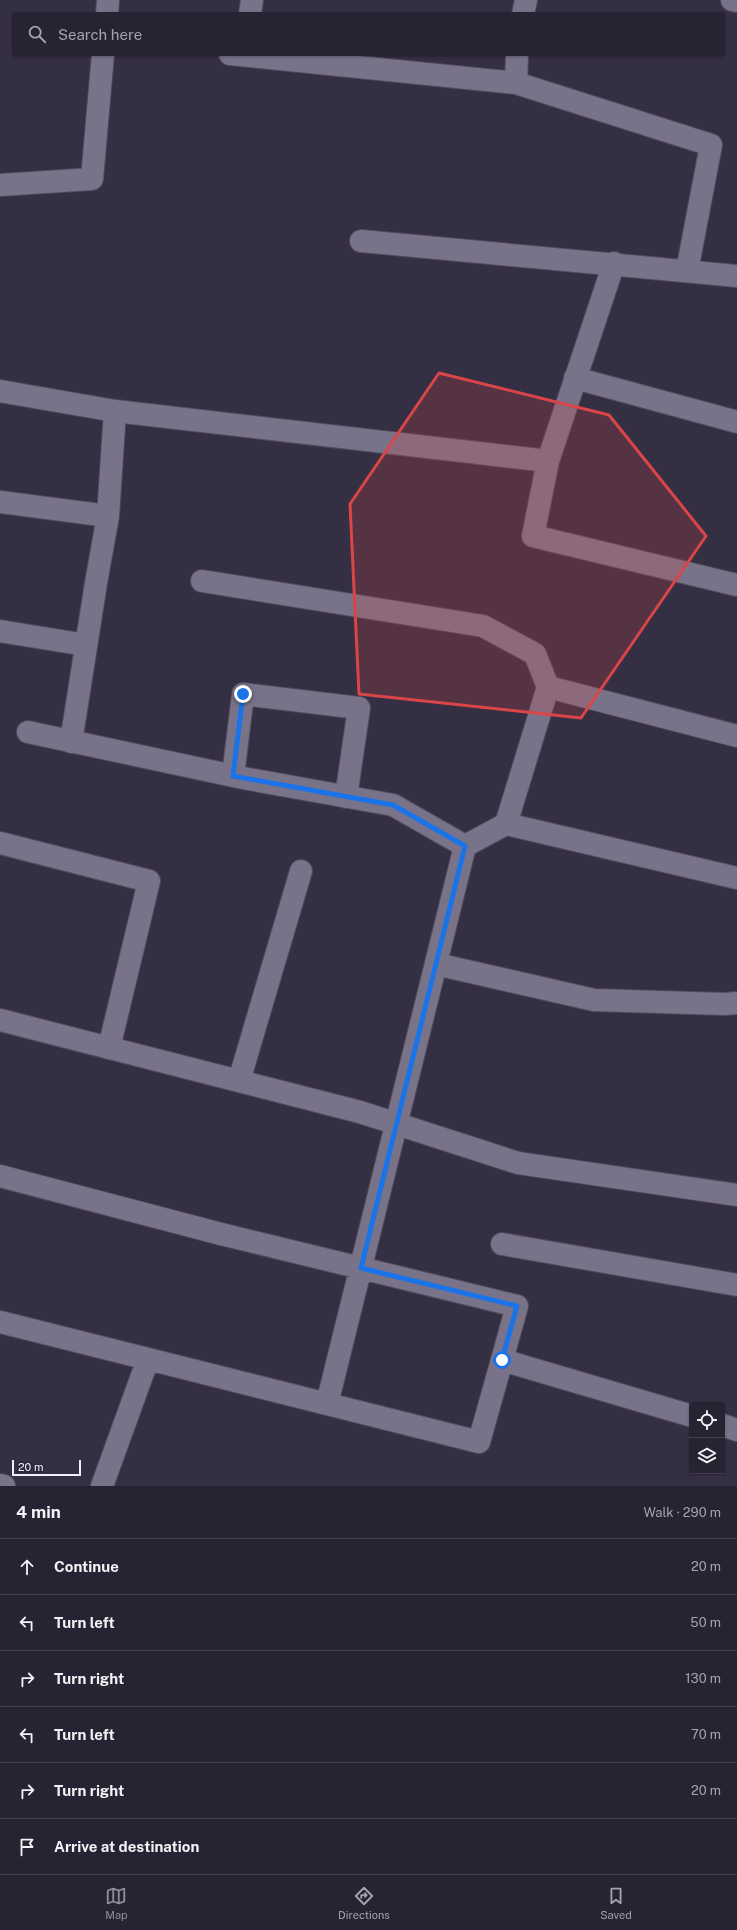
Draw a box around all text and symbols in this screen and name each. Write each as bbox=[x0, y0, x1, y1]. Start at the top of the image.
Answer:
search box bbox=[12, 12, 725, 56]
icon: search bbox=[26, 23, 48, 45]
text: Search here bbox=[58, 26, 142, 43]
route end bbox=[234, 685, 252, 703]
route start bbox=[493, 1351, 511, 1369]
map controls bbox=[689, 1402, 725, 1474]
button: locate bbox=[689, 1402, 725, 1438]
button: layers bbox=[689, 1438, 725, 1474]
scale bar bbox=[12, 1458, 81, 1477]
text: 20 m bbox=[18, 1461, 43, 1473]
text: 4 min bbox=[16, 1502, 61, 1522]
text: Walk · 290 m bbox=[643, 1505, 721, 1520]
icon: ahead bbox=[16, 1556, 38, 1578]
text: Continue bbox=[54, 1558, 119, 1575]
text: 20 m bbox=[691, 1559, 721, 1574]
icon: left bbox=[16, 1612, 38, 1634]
text: Turn left bbox=[54, 1614, 115, 1631]
text: 50 m bbox=[690, 1615, 721, 1630]
icon: right bbox=[16, 1668, 38, 1690]
text: Turn right bbox=[54, 1670, 124, 1687]
text: 130 m bbox=[685, 1671, 721, 1686]
icon: left bbox=[16, 1724, 38, 1746]
text: Turn left bbox=[54, 1726, 115, 1743]
text: 70 m bbox=[691, 1727, 721, 1742]
icon: right bbox=[16, 1780, 38, 1802]
text: Turn right bbox=[54, 1782, 124, 1799]
text: 20 m bbox=[691, 1783, 721, 1798]
icon: arrive bbox=[16, 1836, 38, 1858]
text: Arrive at destination bbox=[54, 1838, 199, 1855]
tab: Map bbox=[105, 1885, 128, 1921]
tab: Directions bbox=[338, 1885, 390, 1921]
tab: Saved bbox=[600, 1885, 632, 1921]

